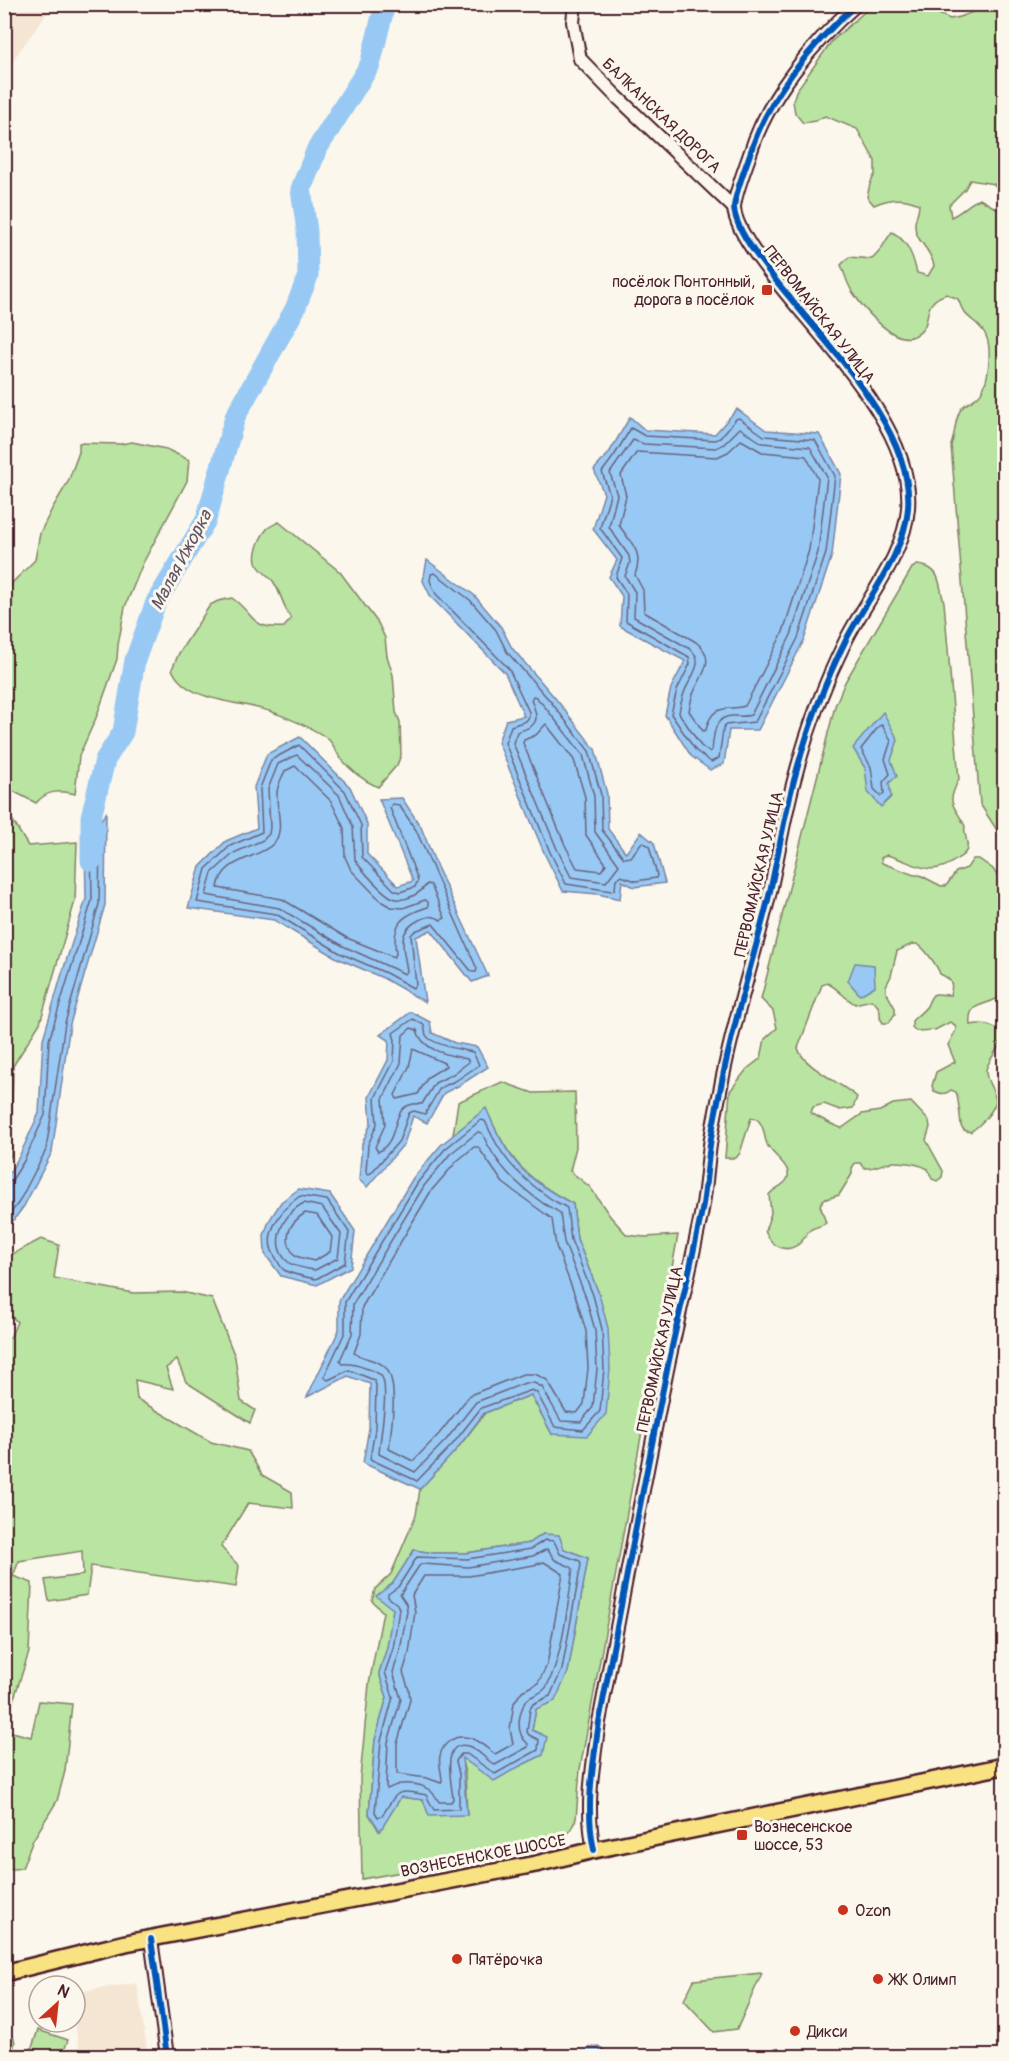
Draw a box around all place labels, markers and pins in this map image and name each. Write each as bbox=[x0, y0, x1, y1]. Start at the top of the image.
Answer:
place label: посёлок Понтонный, дорога в посёлок bbox=[612, 272, 755, 310]
marker: посёлок Понтонный, дорога в посёлок bbox=[760, 283, 774, 297]
place label: Вознесенское шоссе, 53 bbox=[754, 1817, 852, 1855]
marker: Вознесенское шоссе, 53 bbox=[735, 1828, 749, 1842]
place label: Ozon bbox=[855, 1901, 891, 1921]
marker: Ozon bbox=[836, 1903, 850, 1917]
place label: Пятёрочка bbox=[469, 1950, 543, 1970]
marker: Пятёрочка bbox=[450, 1952, 464, 1966]
place label: ЖК Олимп bbox=[887, 1970, 957, 1990]
marker: ЖК Олимп bbox=[871, 1972, 885, 1986]
place label: Дикси bbox=[806, 2022, 847, 2042]
marker: Дикси bbox=[788, 2024, 802, 2038]

